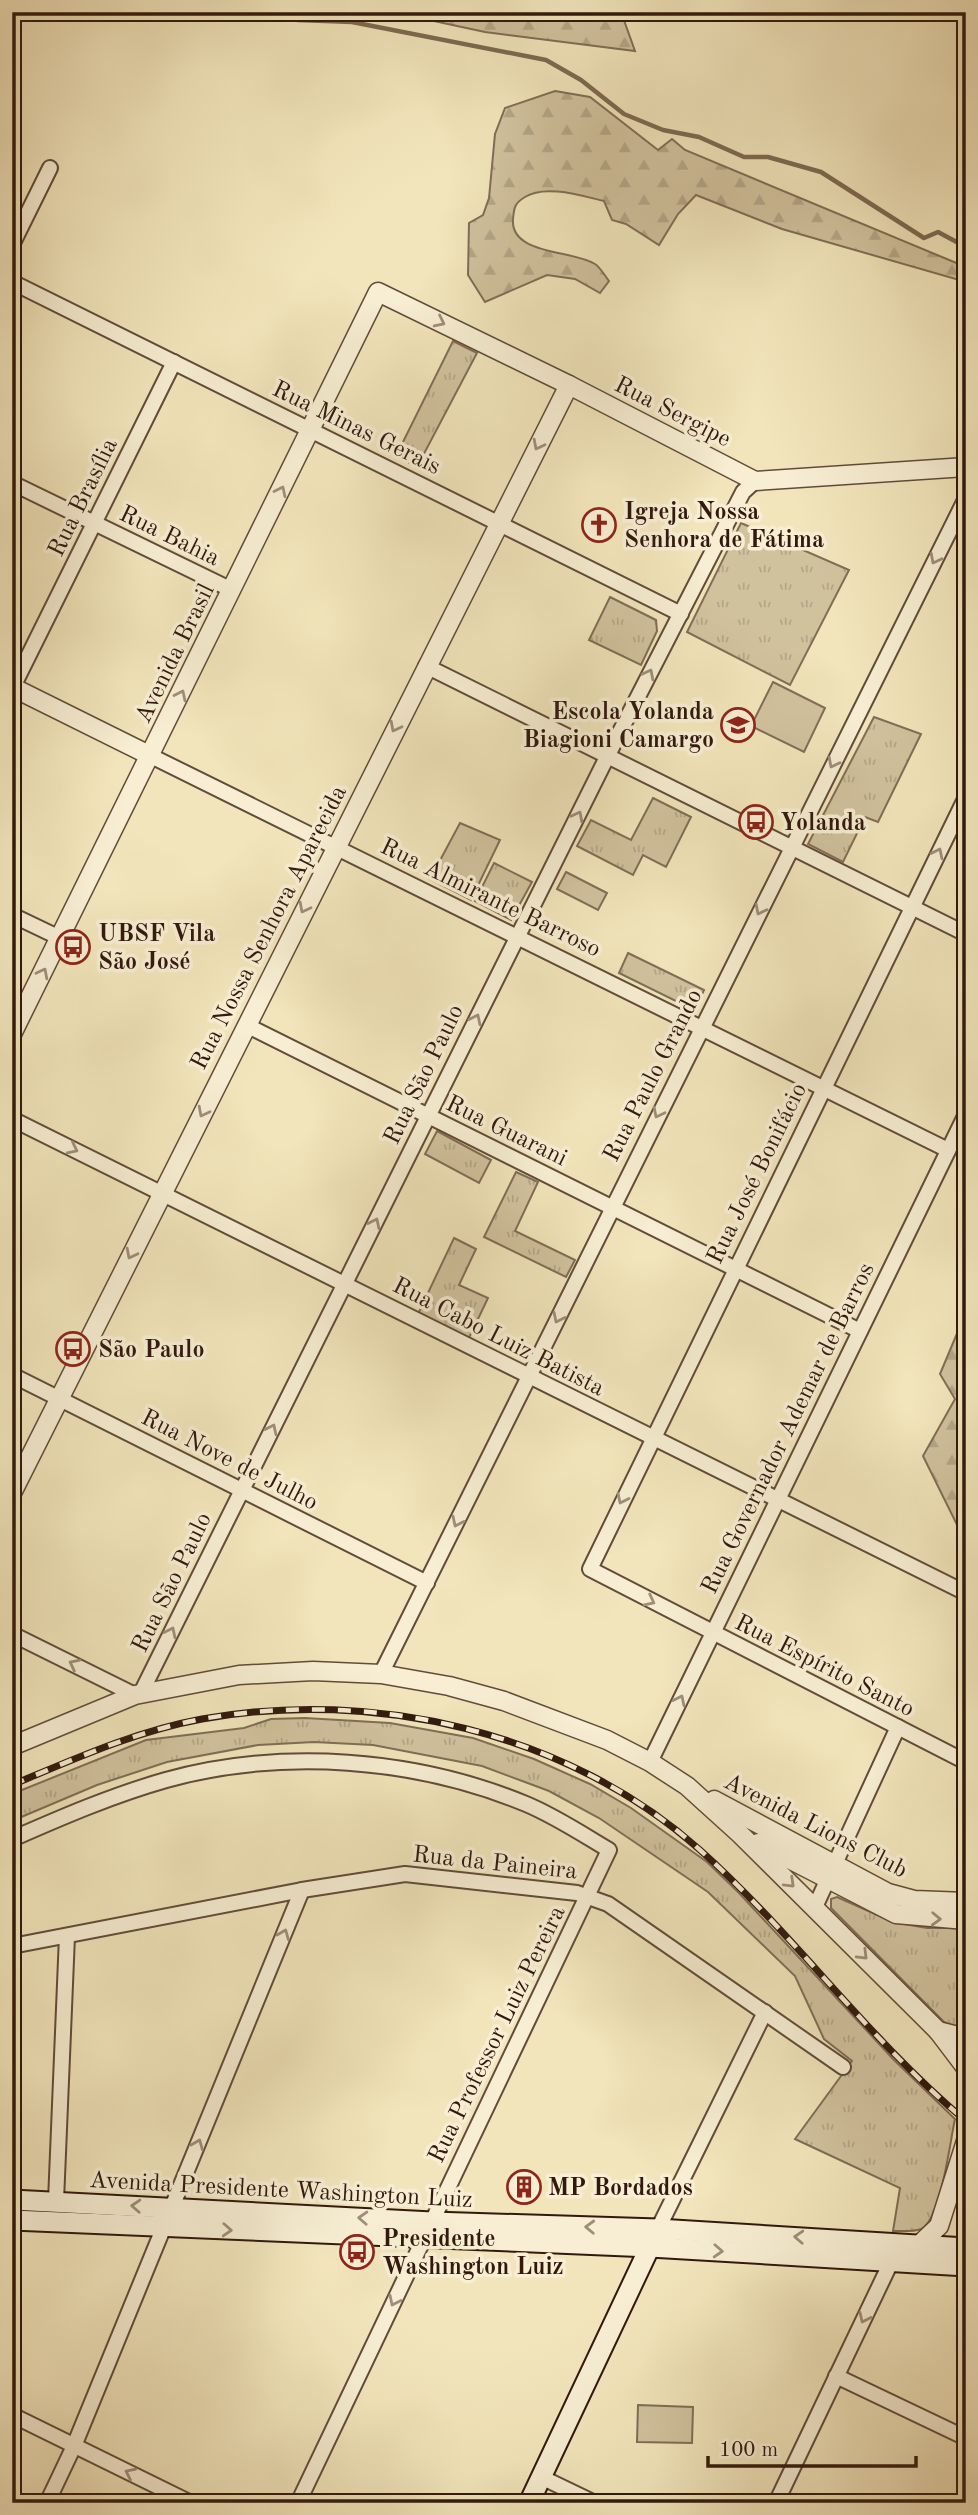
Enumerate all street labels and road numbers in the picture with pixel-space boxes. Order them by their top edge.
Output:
street label: Rua Sergipe [610,373,734,452]
street label: Rua Minas Gerais [268,378,444,480]
street label: Rua Brasília [45,435,123,561]
street label: Rua Bahia [115,502,223,571]
street label: Avenida Brasil [132,580,220,727]
street label: Rua Nossa Senhora Aparecida [187,782,352,1074]
street label: Rua Almirante Barroso [376,835,604,963]
street label: Rua Paulo Grando [600,986,708,1166]
street label: Rua São Paulo [381,1001,469,1149]
street label: Rua José Bonifácio [704,1080,812,1268]
street label: Rua Guarani [442,1092,571,1171]
street label: Rua Governador Ademar de Barros [698,1260,880,1598]
street label: Rua Cabo Luiz Batista [388,1274,608,1402]
street label: Rua Nove de Julho [137,1406,321,1516]
street label: Rua São Paulo [129,1509,217,1657]
street label: Rua Espírito Santo [731,1611,918,1722]
street label: Avenida Lions Club [720,1770,911,1883]
street label: Rua da Paineira [411,1843,578,1885]
street label: Rua Professor Luiz Pereira [425,1902,571,2167]
street label: Avenida Presidente Washington Luiz [88,2169,473,2213]

